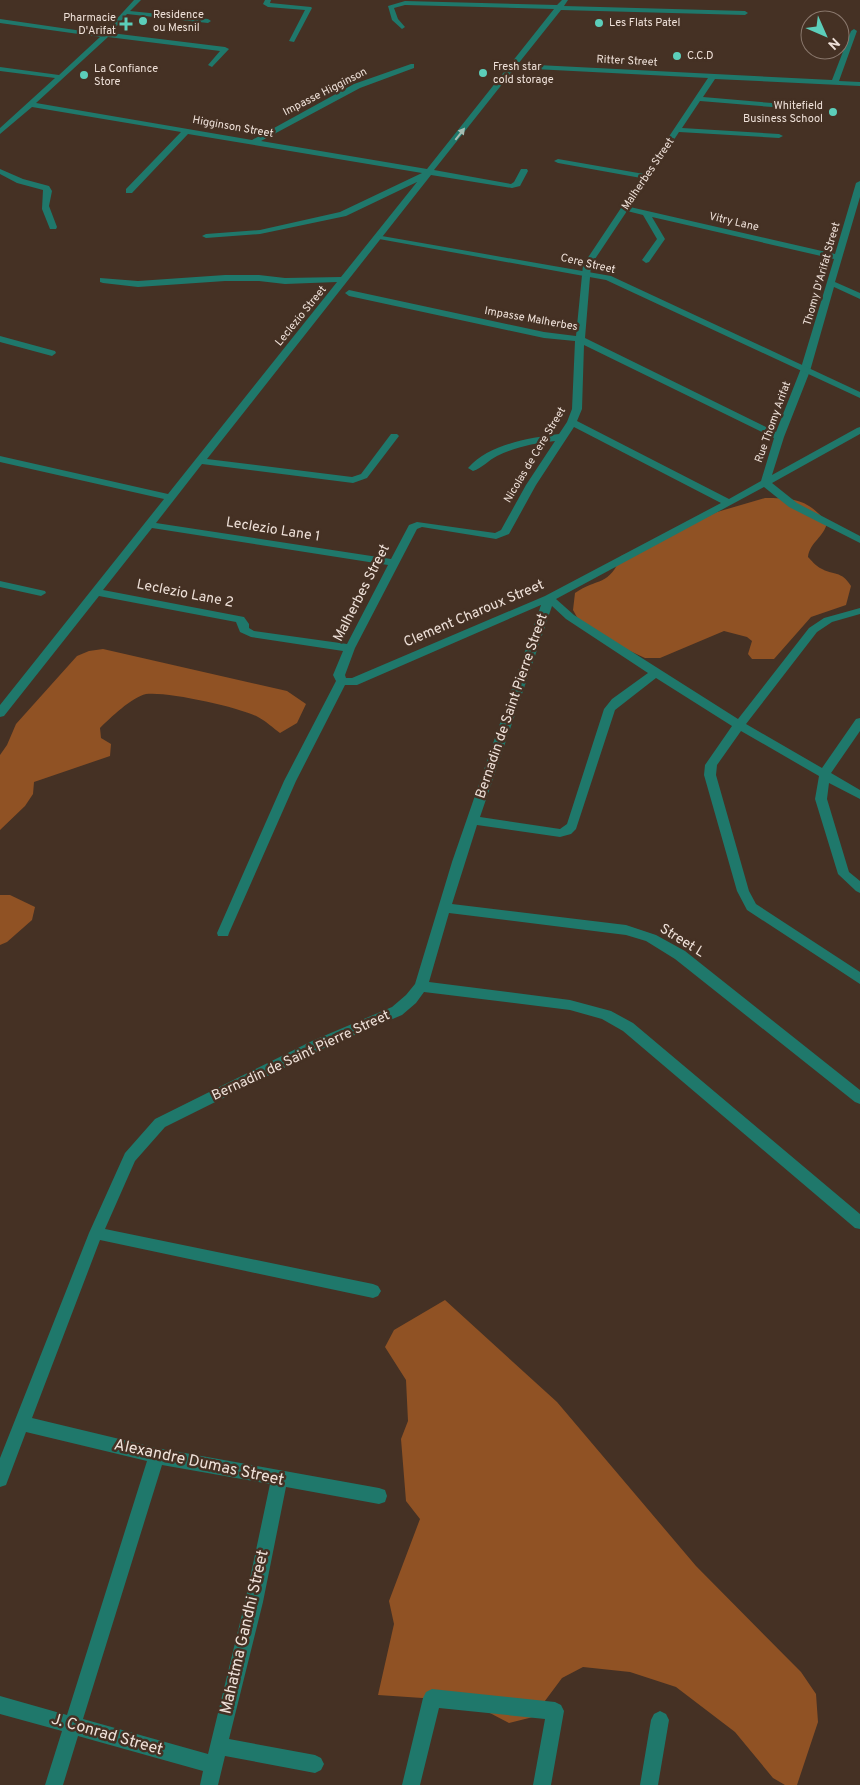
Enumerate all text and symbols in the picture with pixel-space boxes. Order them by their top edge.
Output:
place label: Residence ou Mesnil [153,8,204,35]
north arrow [800,10,850,60]
place label: Pharmacie D'Arifat [63,11,116,38]
marker: Residence ou Mesnil [137,15,149,27]
place label: Les Flats Patel [609,16,680,30]
marker: Les Flats Patel [593,17,605,29]
marker: Pharmacie D'Arifat [120,18,132,30]
text: N [824,34,843,53]
place label: C.C.D [687,49,713,63]
marker: C.C.D [671,50,683,62]
street label: Ritter Street [596,52,658,70]
place label: Fresh star cold storage [493,60,554,87]
place label: La Confiance Store [94,62,158,89]
street label: Impasse Higginson [281,65,369,119]
marker: Fresh star cold storage [477,67,489,79]
marker: La Confiance Store [78,69,90,81]
place label: Whitefield Business School [743,99,823,126]
marker: Whitefield Business School [827,106,839,118]
street label: Higginson Street [191,113,275,141]
one-way arrow [454,128,465,141]
street label: Malherbes Street [619,135,677,213]
street label: Vitry Lane [708,209,760,235]
street label: Thomy D'Arifat Street [800,221,844,327]
street label: Cere Street [559,251,617,277]
street label: Leclezio Street [272,283,330,349]
street label: Impasse Malherbes [483,304,579,334]
street label: Rue Thomy Arifat [752,379,794,465]
street label: Nicolas de Cere Street [501,405,569,505]
street label: Leclezio Lane 1 [225,514,321,546]
street label: Malherbes Street [330,542,394,644]
street label: Leclezio Lane 2 [135,576,235,612]
street label: Clement Charoux Street [401,577,547,651]
street label: Bernadin de Saint Pierre Street [472,611,552,801]
street label: Street L [656,921,708,961]
street label: Bernadin de Saint Pierre Street [209,1007,393,1105]
street label: Alexandre Dumas Street [112,1435,286,1491]
street label: Mahatma Gandhi Street [216,1548,274,1716]
street label: J. Conrad Street [49,1709,165,1761]

